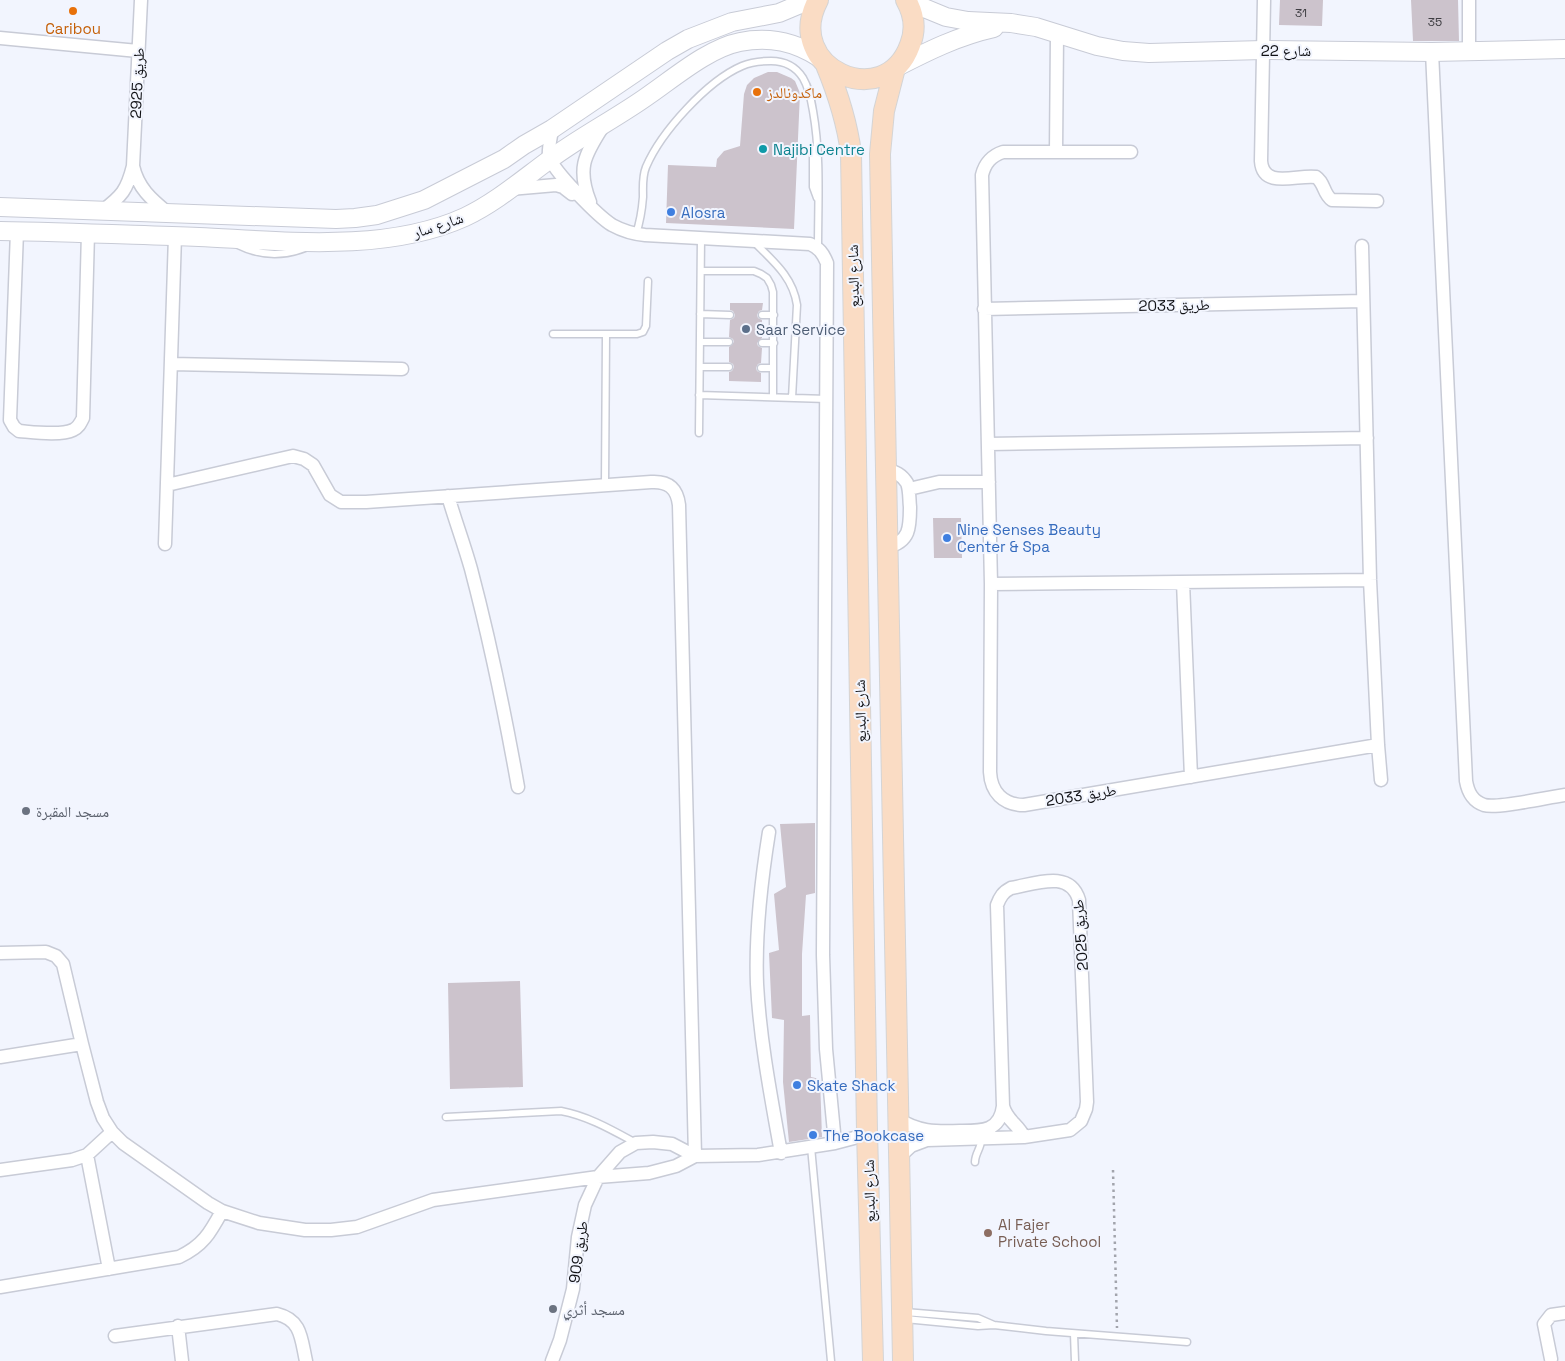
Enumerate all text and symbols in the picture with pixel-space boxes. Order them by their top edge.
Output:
marker: Caribou [67,5,79,17]
house number: 31 [1295,5,1307,21]
house number: 35 [1428,14,1442,30]
place label: Caribou [45,19,101,38]
street label: شارع 22 [1261,41,1311,61]
street label: طريق 2925 [126,47,149,119]
place label: ماكدونالدز [766,83,822,102]
marker: ماكدونالدز [751,86,763,98]
place label: Najibi Centre [773,140,865,159]
marker: Najibi Centre [757,143,769,155]
place label: Alosra [681,203,726,222]
marker: Alosra [665,206,677,218]
street label: شارع سار [409,208,466,243]
street label: شارع البديع [843,244,864,308]
street label: طريق 2033 [1138,295,1210,316]
place label: Saar Service [756,320,845,339]
marker: Saar Service [740,323,752,335]
place label: Nine Senses Beauty Center & Spa [957,520,1101,556]
marker: Nine Senses Beauty Center & Spa [941,532,953,544]
street label: شارع البديع [850,679,871,743]
street label: طريق 2033 [1044,780,1118,811]
place label: مسجد المقبرة [36,802,109,821]
marker: مسجد المقبرة [20,805,32,817]
street label: طريق 2025 [1068,899,1093,971]
place label: Skate Shack [807,1076,895,1095]
marker: Skate Shack [791,1079,803,1091]
place label: The Bookcase [823,1126,924,1145]
marker: The Bookcase [807,1129,819,1141]
street label: شارع البديع [859,1159,880,1223]
place label: Al Fajer Private School [998,1215,1101,1251]
street label: طريق 909 [564,1220,593,1284]
marker: Al Fajer Private School [982,1227,994,1239]
place label: مسجد أثري [563,1300,625,1321]
marker: مسجد أثري [547,1303,559,1315]

